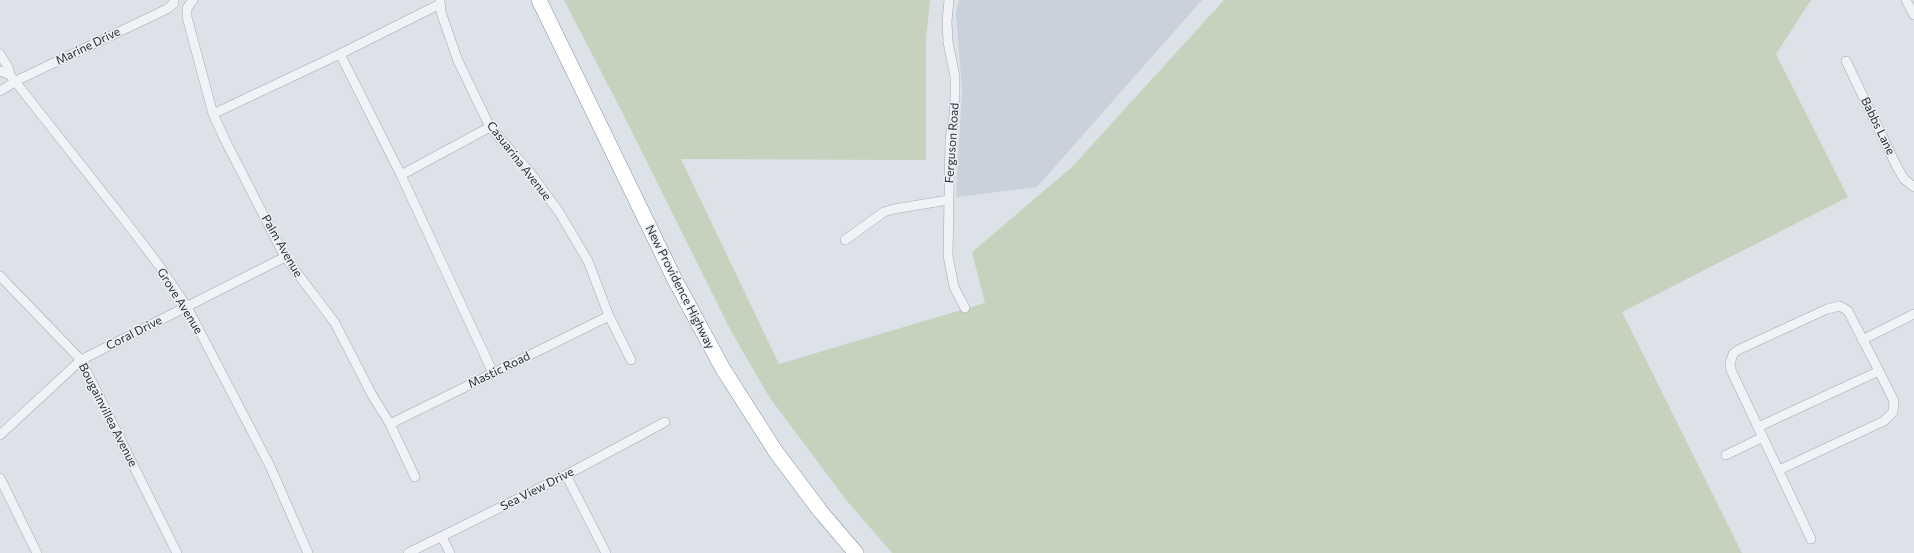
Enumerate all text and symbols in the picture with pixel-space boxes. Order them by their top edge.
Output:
street label: Marine Drive [53,24,123,68]
street label: Babbs Lane [1858,95,1898,157]
street label: Ferguson Road [942,102,962,184]
street label: Casuarina Avenue [484,119,554,203]
street label: Palm Avenue [258,212,306,280]
street label: New Providence Highway [642,223,718,351]
street label: Grove Avenue [154,265,206,337]
street label: Coral Drive [104,313,164,353]
street label: Mastic Road [466,349,532,391]
street label: Bougainvillea Avenue [76,361,140,469]
street label: Sea View Drive [498,464,576,514]

